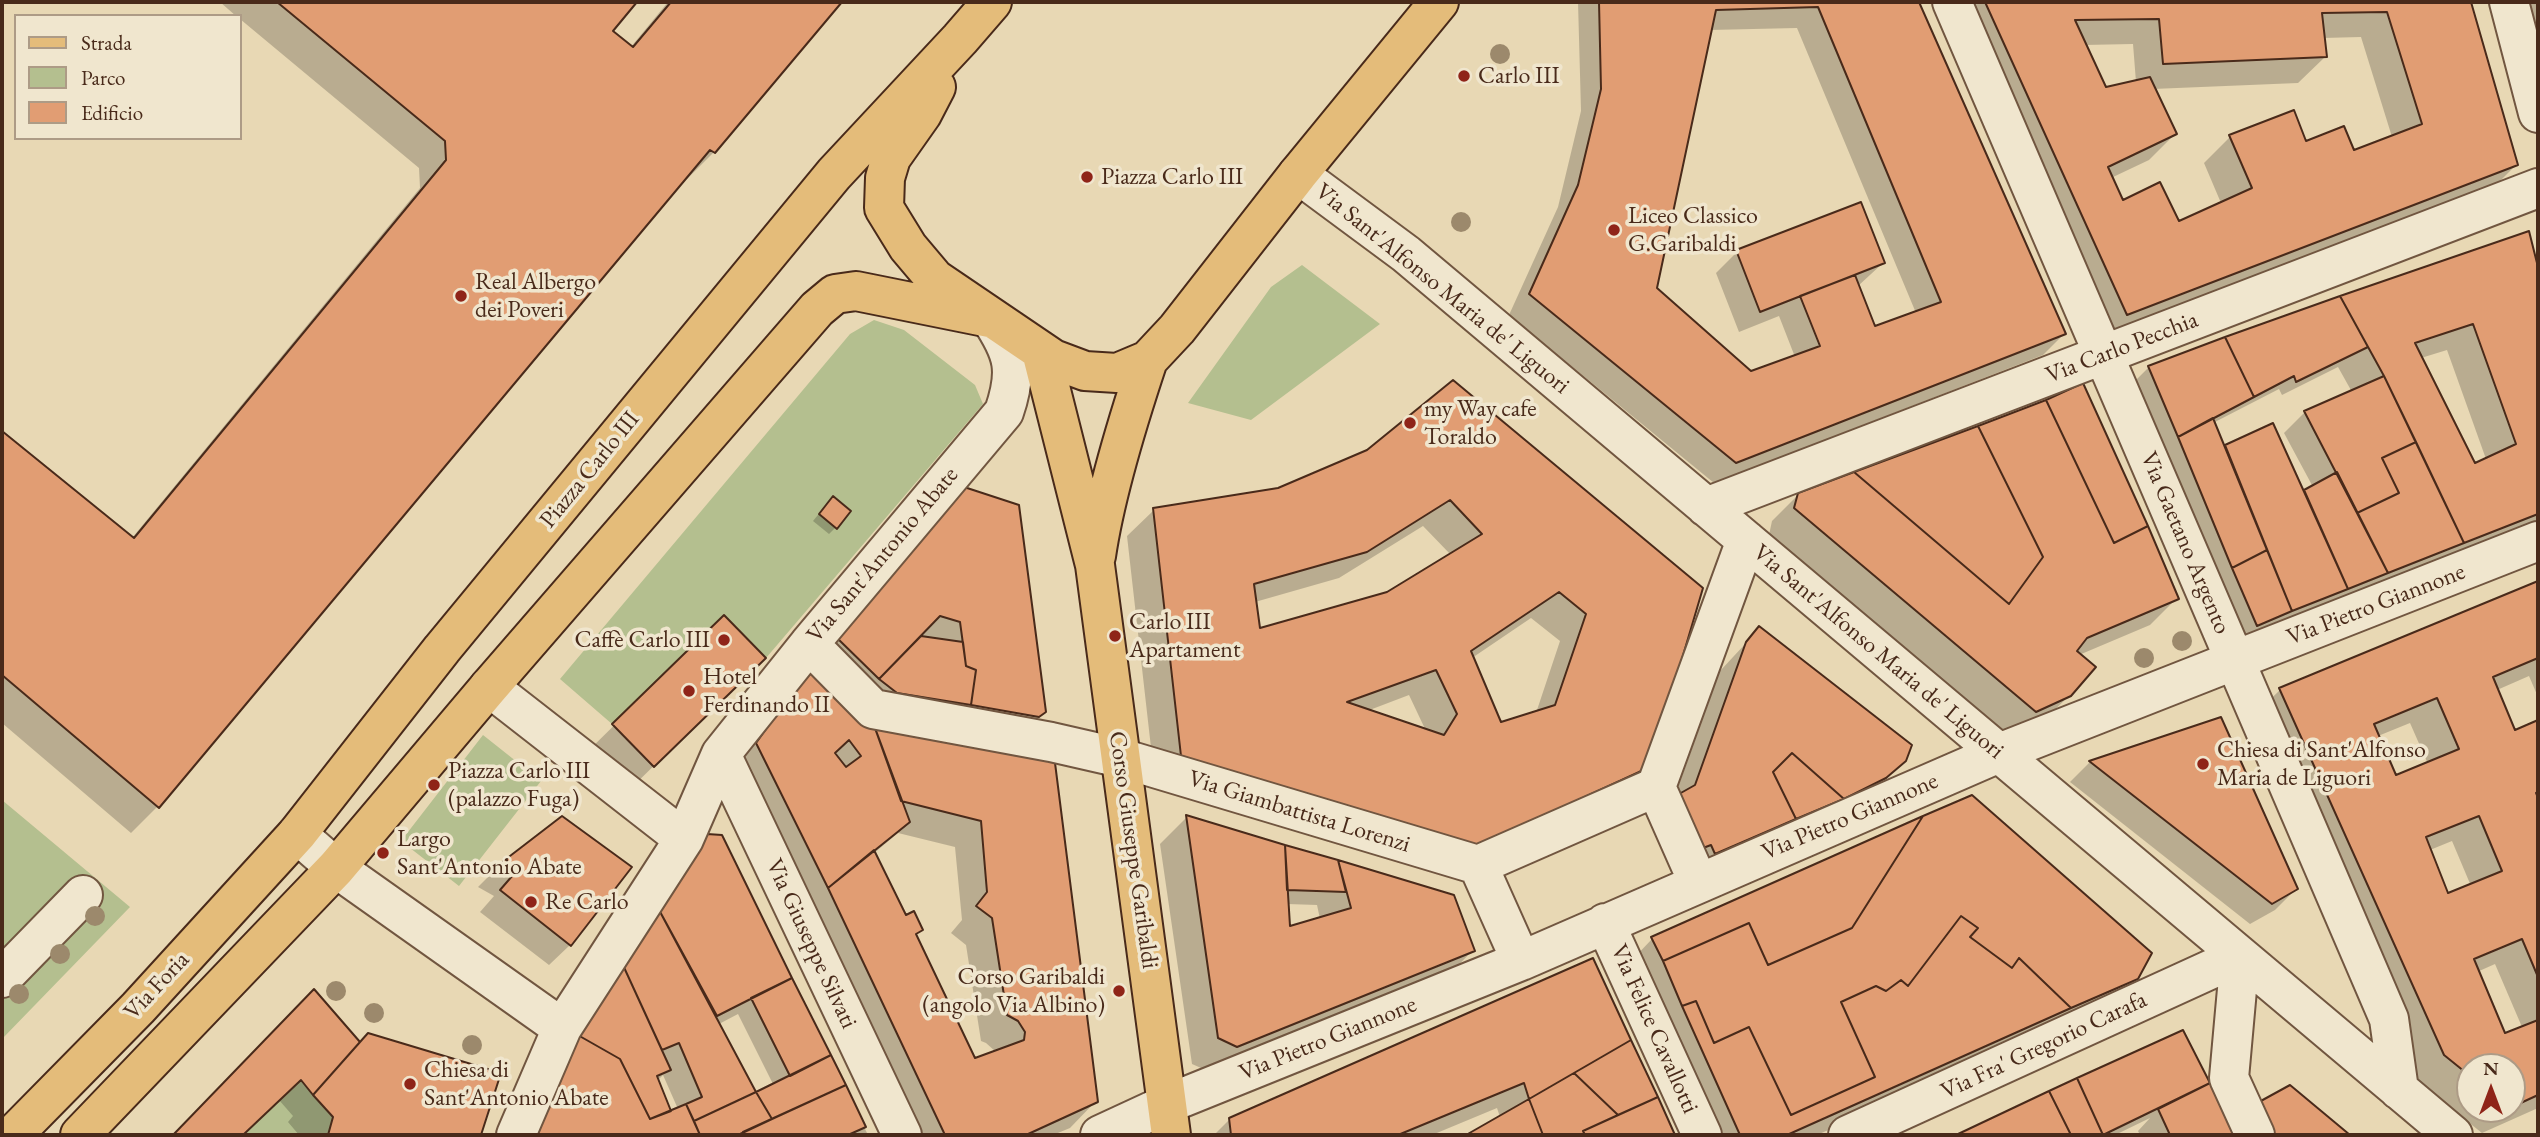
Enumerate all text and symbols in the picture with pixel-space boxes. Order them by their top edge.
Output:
legend [14,14,242,140]
text: Strada [81,29,132,56]
place label: Carlo III [1478,62,1560,90]
text: Parco [81,64,125,91]
marker: Carlo III [1456,68,1472,84]
text: Edificio [81,99,143,126]
place label: Piazza Carlo III [1101,163,1243,191]
marker: Piazza Carlo III [1079,169,1095,185]
street label: Via Sant'Alfonso Maria de' Liguori [1309,177,1575,401]
place label: Liceo Classico G.Garibaldi [1628,202,1758,258]
marker: Liceo Classico G.Garibaldi [1606,222,1622,238]
place label: Real Albergo dei Poveri [475,268,596,324]
marker: Real Albergo dei Poveri [453,288,469,304]
street label: Via Carlo Pecchia [2042,306,2202,390]
place label: my Way cafe Toraldo [1424,395,1537,451]
street label: Piazza Carlo III [534,406,646,534]
marker: my Way cafe Toraldo [1402,415,1418,431]
street label: Via Gaetano Argento [2134,447,2236,639]
street label: Via Sant'Antonio Abate [801,461,965,649]
street label: Via Sant'Alfonso Maria de' Liguori [1747,538,2009,766]
street label: Via Pietro Giannone [2283,558,2469,652]
place label: Carlo III Apartament [1129,608,1241,664]
place label: Caffè Carlo III [574,626,710,654]
marker: Carlo III Apartament [1107,628,1123,644]
marker: Caffè Carlo III [716,632,732,648]
place label: Hotel Ferdinando II [703,663,830,719]
marker: Hotel Ferdinando II [681,683,697,699]
street label: Corso Giuseppe Garibaldi [1102,729,1164,971]
place label: Chiesa di Sant'Alfonso Maria de Liguori [2217,736,2426,792]
marker: Chiesa di Sant'Alfonso Maria de Liguori [2195,756,2211,772]
place label: Piazza Carlo III (palazzo Fuga) [448,757,590,813]
street label: Via Giambattista Lorenzi [1185,765,1413,859]
street label: Via Pietro Giannone [1757,767,1943,867]
marker: Piazza Carlo III (palazzo Fuga) [426,777,442,793]
place label: Largo Sant'Antonio Abate [397,825,582,881]
marker: Largo Sant'Antonio Abate [375,845,391,861]
street label: Via Giuseppe Silvati [759,855,863,1033]
place label: Re Carlo [545,888,629,916]
marker: Re Carlo [523,894,539,910]
street label: Via Felice Cavallotti [1604,940,1704,1118]
street label: Via Foria [118,946,196,1026]
place label: Corso Garibaldi (angolo Via Albino) [922,963,1105,1019]
marker: Corso Garibaldi (angolo Via Albino) [1111,983,1127,999]
street label: Via Fra' Gregorio Carafa [1936,986,2152,1106]
street label: Via Pietro Giannone [1235,990,1421,1088]
north arrow [2456,1053,2526,1123]
place label: Chiesa di Sant'Antonio Abate [424,1056,609,1112]
text: N [2483,1056,2499,1081]
marker: Chiesa di Sant'Antonio Abate [402,1076,418,1092]

